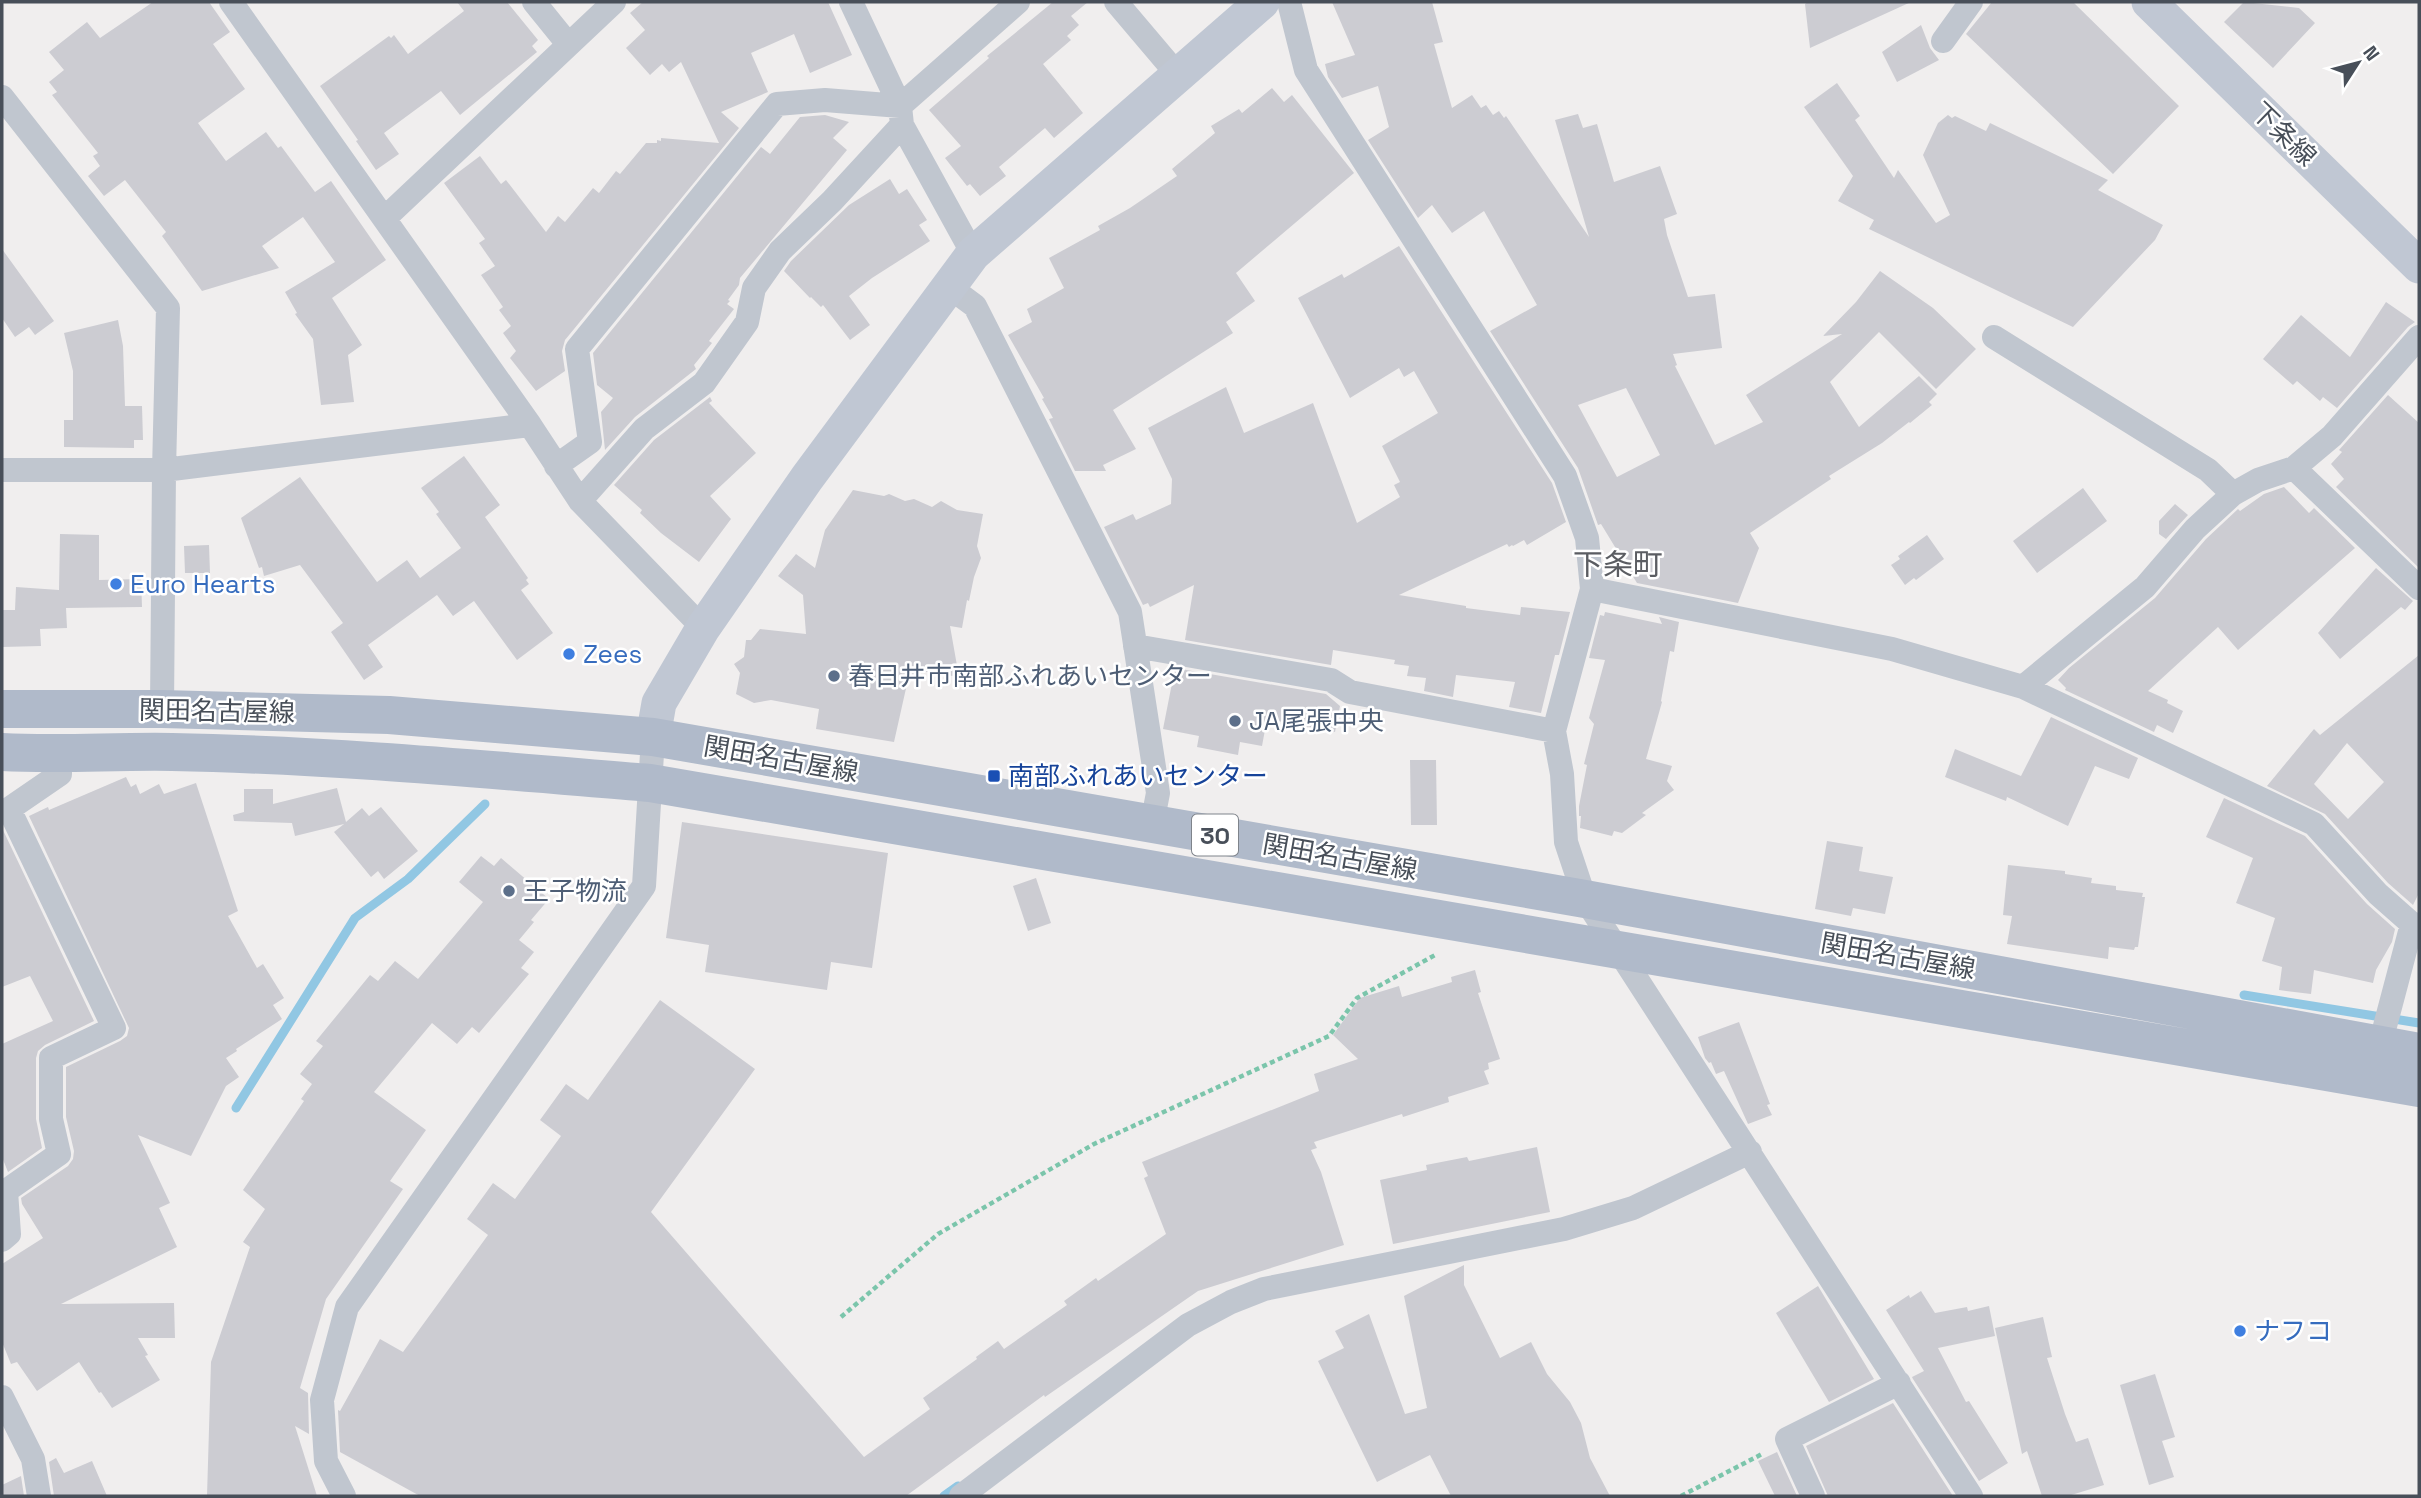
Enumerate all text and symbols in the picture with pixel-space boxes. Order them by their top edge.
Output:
north arrow [2323,28,2393,98]
text: N [2357,41,2385,66]
street label: 下条線 [2244,95,2324,173]
district label: 下条町 [1573,545,1663,584]
place label: Euro Hearts [130,567,276,601]
marker: Euro Hearts [108,576,124,592]
place label: Zees [583,637,642,671]
marker: Zees [561,646,577,662]
place label: 春日井市南部ふれあいセンター [848,659,1212,693]
marker: 春日井市南部ふれあいセンター [826,668,842,684]
street label: 関田名古屋線 [139,693,295,729]
place label: JA尾張中央 [1249,704,1384,738]
marker: JA尾張中央 [1227,713,1243,729]
street label: 関田名古屋線 [701,729,861,789]
place label: 南部ふれあいセンター [1008,759,1268,793]
marker: 南部ふれあいセンター [986,768,1002,784]
road number: 30 [1192,814,1238,856]
street label: 関田名古屋線 [1260,827,1420,887]
place label: 王子物流 [523,874,627,908]
marker: 王子物流 [501,883,517,899]
street label: 関田名古屋線 [1818,926,1978,986]
place label: ナフコ [2254,1314,2332,1348]
marker: ナフコ [2232,1323,2248,1339]

